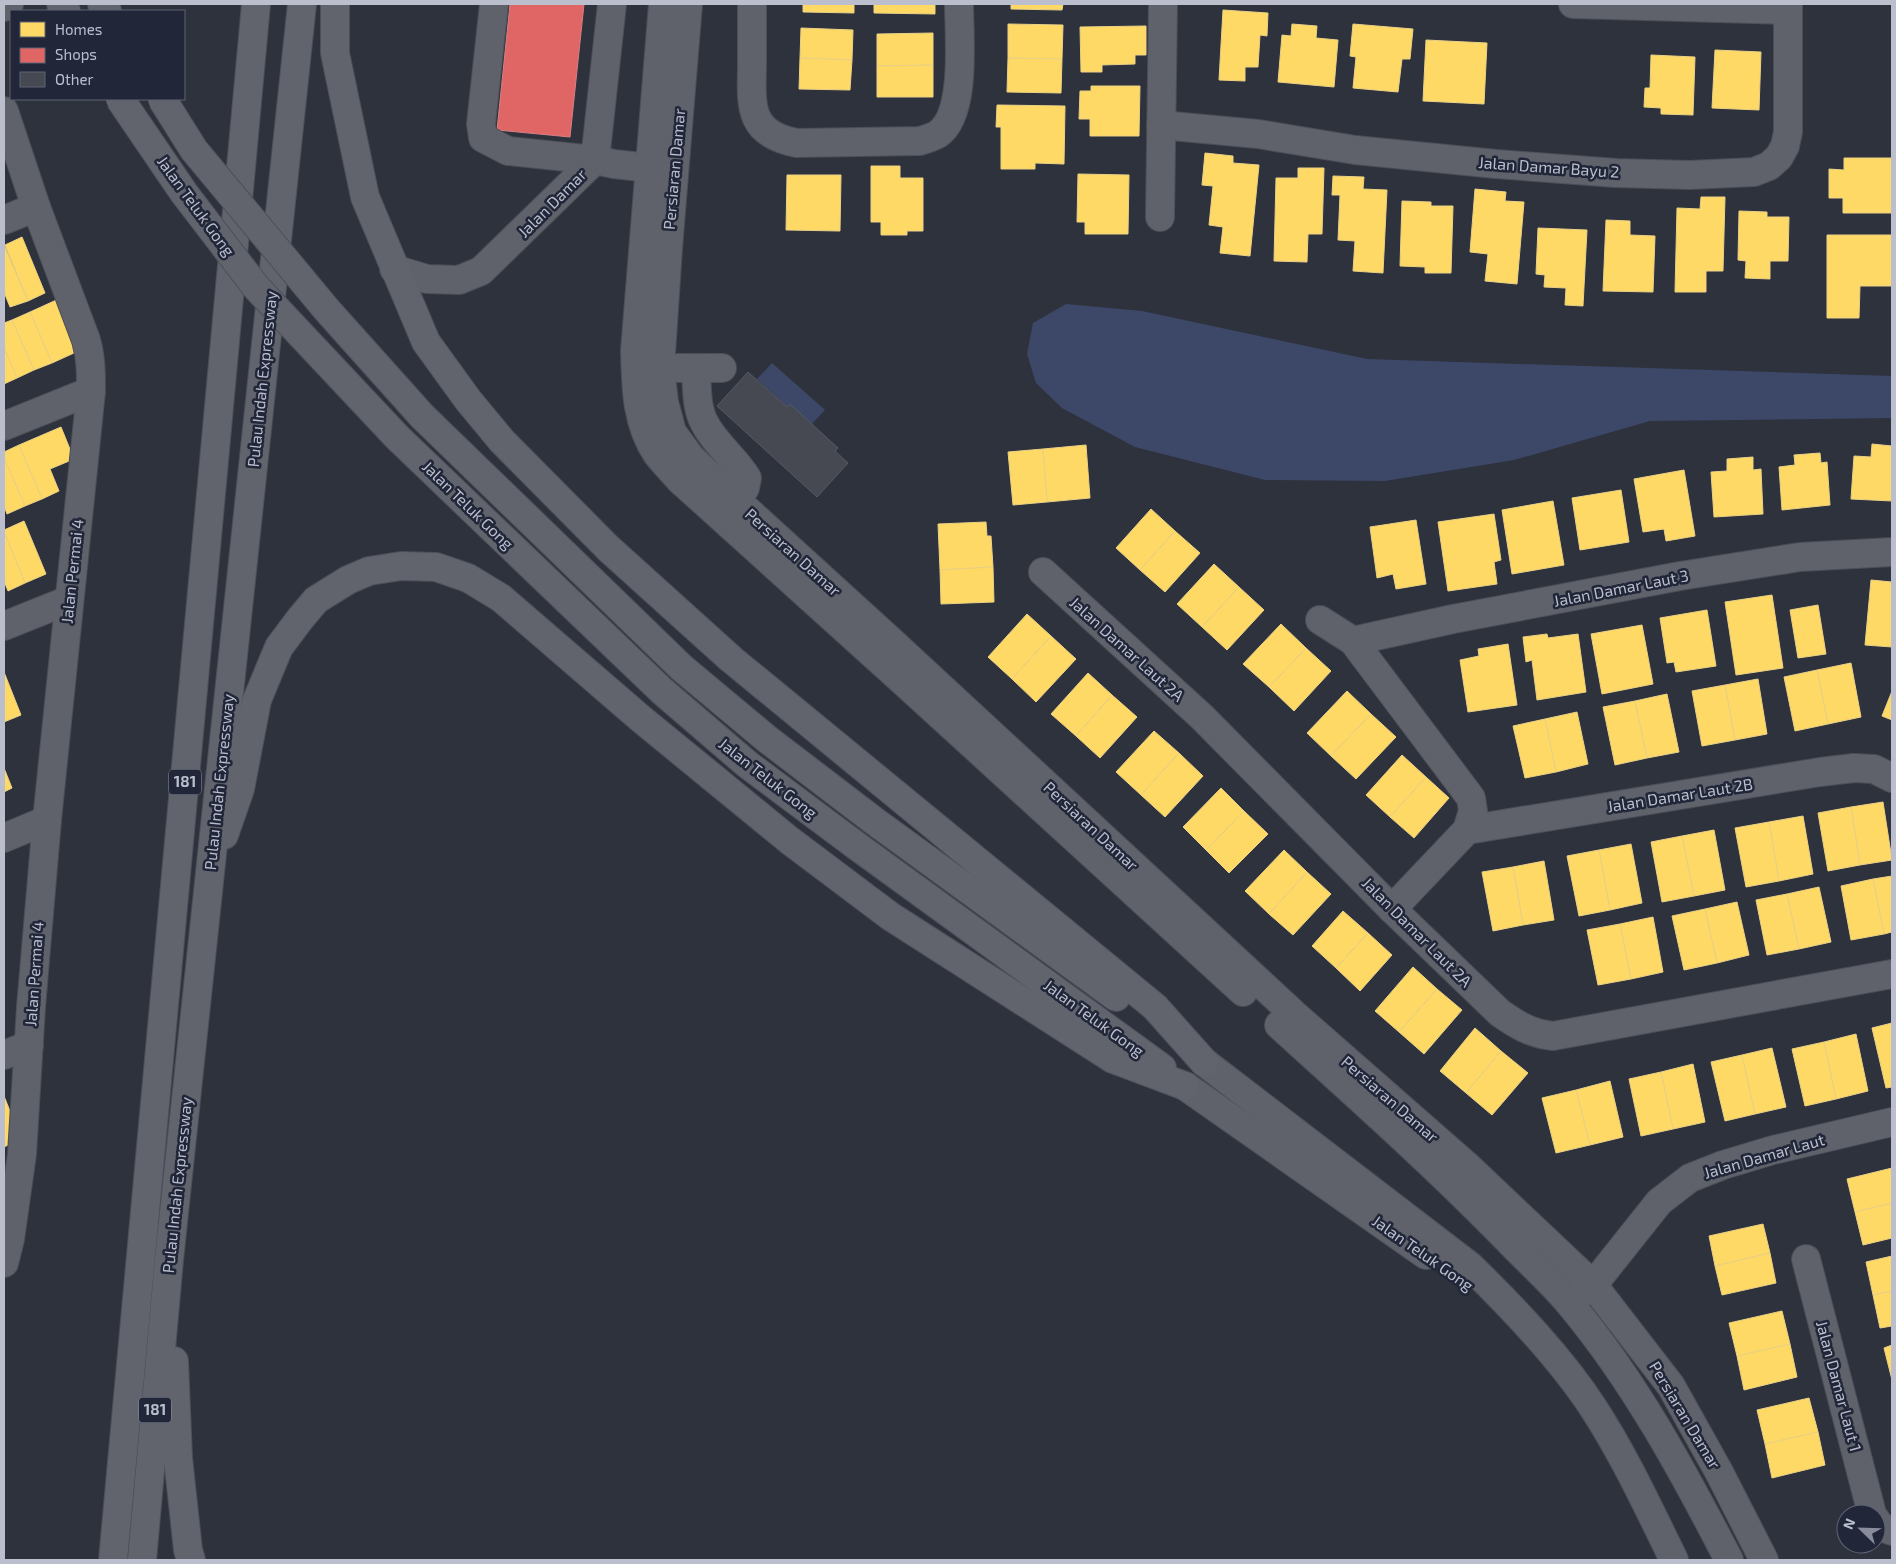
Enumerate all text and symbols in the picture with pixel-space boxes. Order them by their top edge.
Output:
legend [10,10,185,100]
text: Homes [55,20,102,38]
text: Shops [55,45,97,63]
text: Other [55,70,94,88]
street label: Persiaran Damar [659,107,688,231]
street label: Jalan Teluk Gong [154,152,239,260]
street label: Jalan Damar Bayu 2 [1478,152,1620,181]
street label: Jalan Damar [513,164,590,241]
street label: Pulau Indah Expressway [243,289,280,468]
street label: Jalan Teluk Gong [419,456,518,553]
street label: Persiaran Damar [742,504,845,600]
street label: Jalan Permai 4 [57,518,86,624]
street label: Jalan Damar Laut 3 [1552,565,1690,610]
street label: Jalan Damar Laut 2A [1066,592,1188,705]
street label: Pulau Indah Expressway [200,692,237,871]
street label: Jalan Teluk Gong [716,733,821,822]
road number: 181 [169,770,201,794]
street label: Jalan Damar Laut 2B [1606,774,1754,815]
street label: Persiaran Damar [1040,777,1143,875]
street label: Jalan Damar Laut 2A [1359,873,1476,990]
street label: Jalan Permai 4 [20,921,47,1027]
street label: Jalan Teluk Gong [1041,975,1148,1060]
street label: Persiaran Damar [1338,1051,1443,1146]
street label: Pulau Indah Expressway [158,1095,195,1274]
street label: Jalan Damar Laut [1701,1129,1826,1182]
street label: Jalan Teluk Gong [1369,1211,1478,1295]
street label: Jalan Damar Laut 1 [1813,1318,1866,1453]
street label: Persiaran Damar [1646,1358,1725,1472]
road number: 181 [139,1398,171,1422]
north arrow [1836,1504,1886,1554]
text: N [1839,1516,1858,1532]

